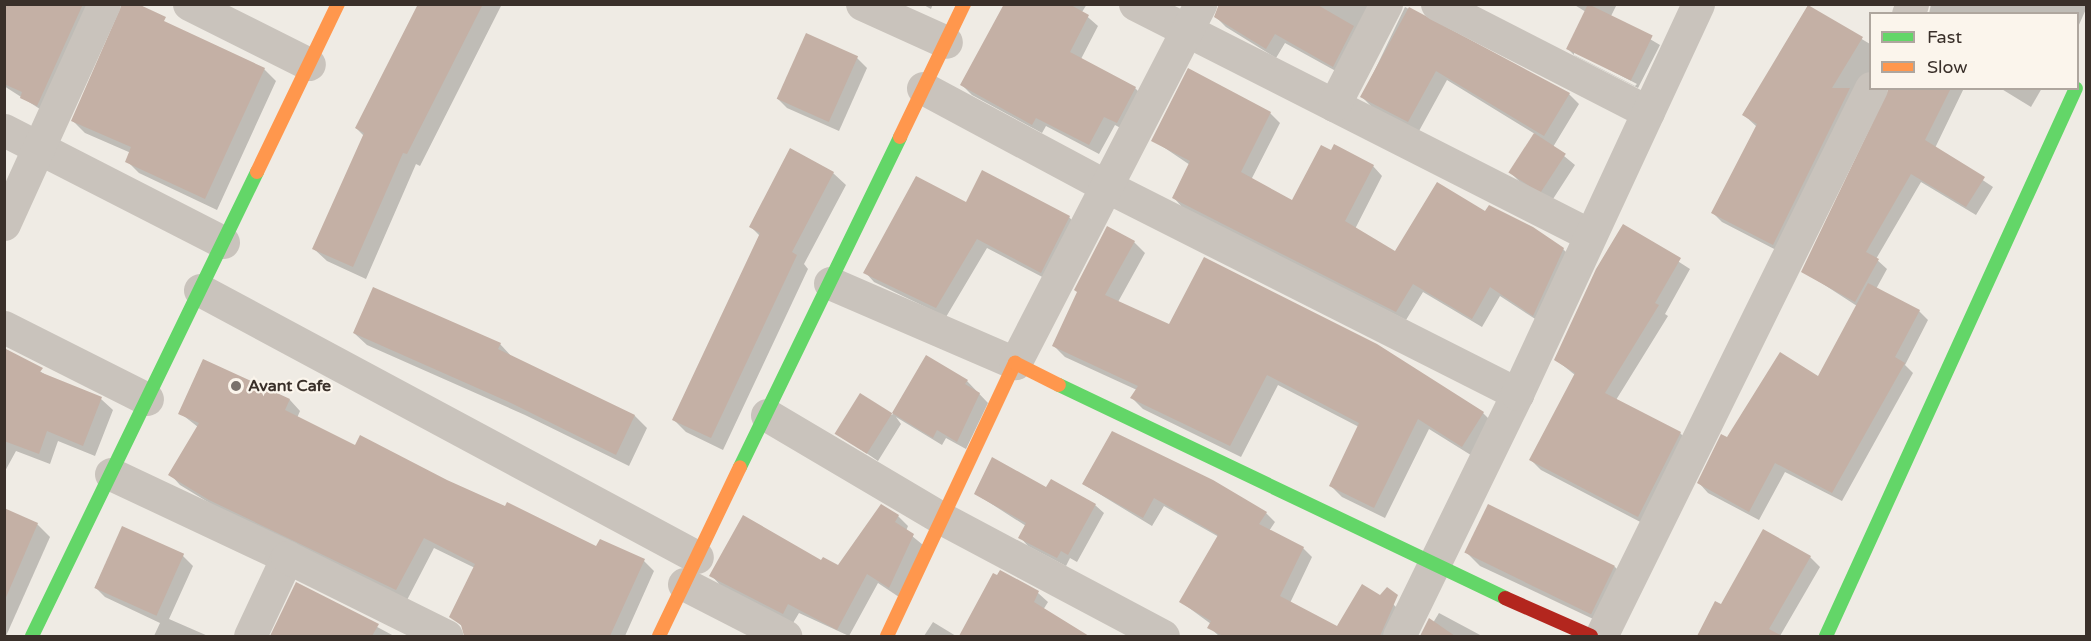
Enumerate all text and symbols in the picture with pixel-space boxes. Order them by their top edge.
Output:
legend [1869,12,2079,90]
text: Fast [1927,26,1962,48]
text: Slow [1927,56,1968,78]
place label: Avant Cafe [248,376,331,396]
marker: Avant Cafe [229,379,243,393]

